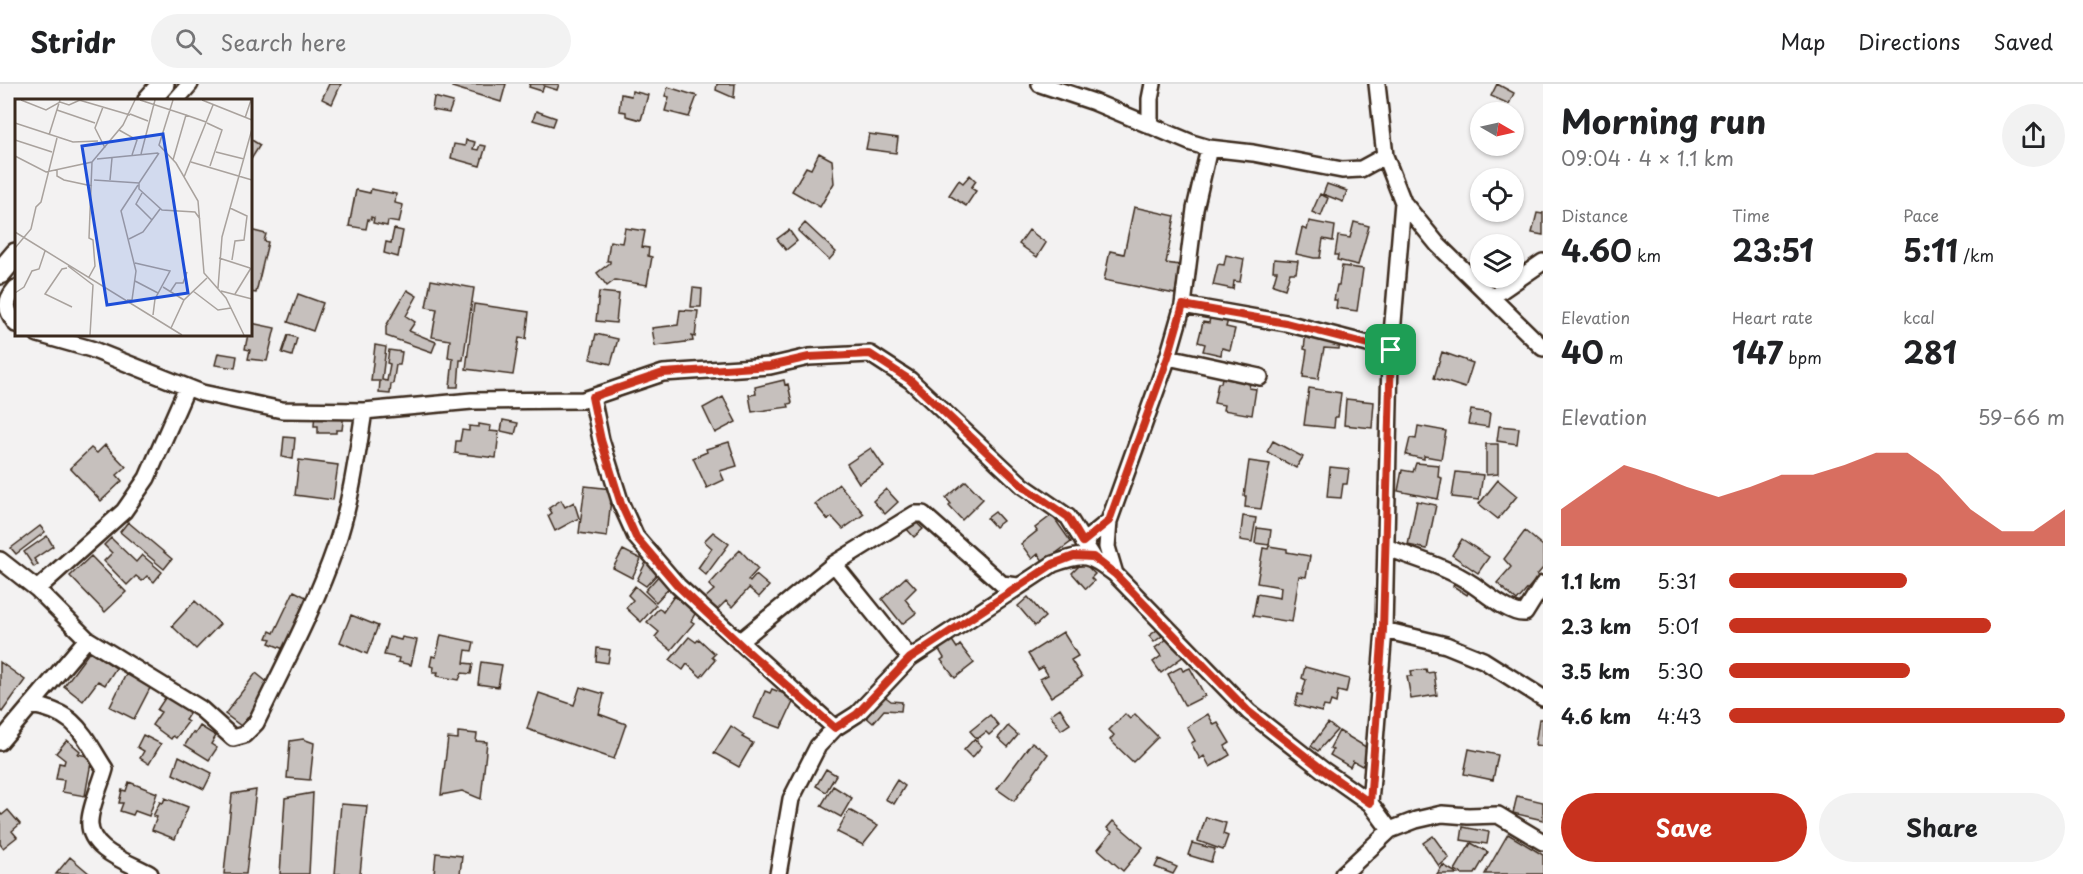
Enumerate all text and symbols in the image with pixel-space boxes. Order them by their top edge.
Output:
search box [151,14,571,68]
text: Stridr [30,20,115,63]
icon: search [172,25,205,58]
text: Search here [220,25,346,58]
text: Map [1780,25,1825,57]
text: Directions [1858,25,1960,57]
text: Saved [1993,25,2053,57]
text: Morning run [1561,95,1766,145]
inset map [15,99,252,336]
north arrow [1470,102,1524,156]
map controls [1470,102,1524,288]
button: share [2002,104,2065,167]
text: 09:04 · 4 × 1.1 km [1561,143,1734,173]
button: locate [1470,168,1524,222]
text: Distance [1561,203,1628,227]
text: Time [1732,203,1770,227]
text: Pace [1903,203,1939,227]
text: 4.60 [1561,227,1632,272]
text: 23:51 [1732,227,1813,272]
text: 5:11 [1903,227,1958,272]
button: layers [1470,234,1524,288]
text: km [1632,243,1661,267]
text: /km [1958,243,1994,267]
text: Elevation [1561,305,1630,329]
text: Heart rate [1732,305,1813,329]
text: kcal [1903,305,1935,329]
pin [1365,324,1416,375]
text: 40 [1561,329,1604,374]
text: 147 [1732,329,1783,374]
text: 281 [1903,329,1957,374]
icon: arrive [1374,333,1407,366]
text: m [1604,345,1623,369]
text: bpm [1783,345,1822,369]
text: Elevation [1561,402,1647,432]
text: 59–66 m [1978,402,2065,432]
text: 1.1 km [1561,566,1621,596]
text: 5:31 [1657,566,1697,596]
text: 2.3 km [1561,611,1631,641]
text: 5:01 [1657,611,1699,641]
text: 3.5 km [1561,656,1630,686]
text: 5:30 [1657,656,1703,686]
text: 4.6 km [1561,701,1631,731]
text: 4:43 [1657,701,1702,731]
button: Save [1561,793,1807,862]
button: Share [1819,793,2065,862]

